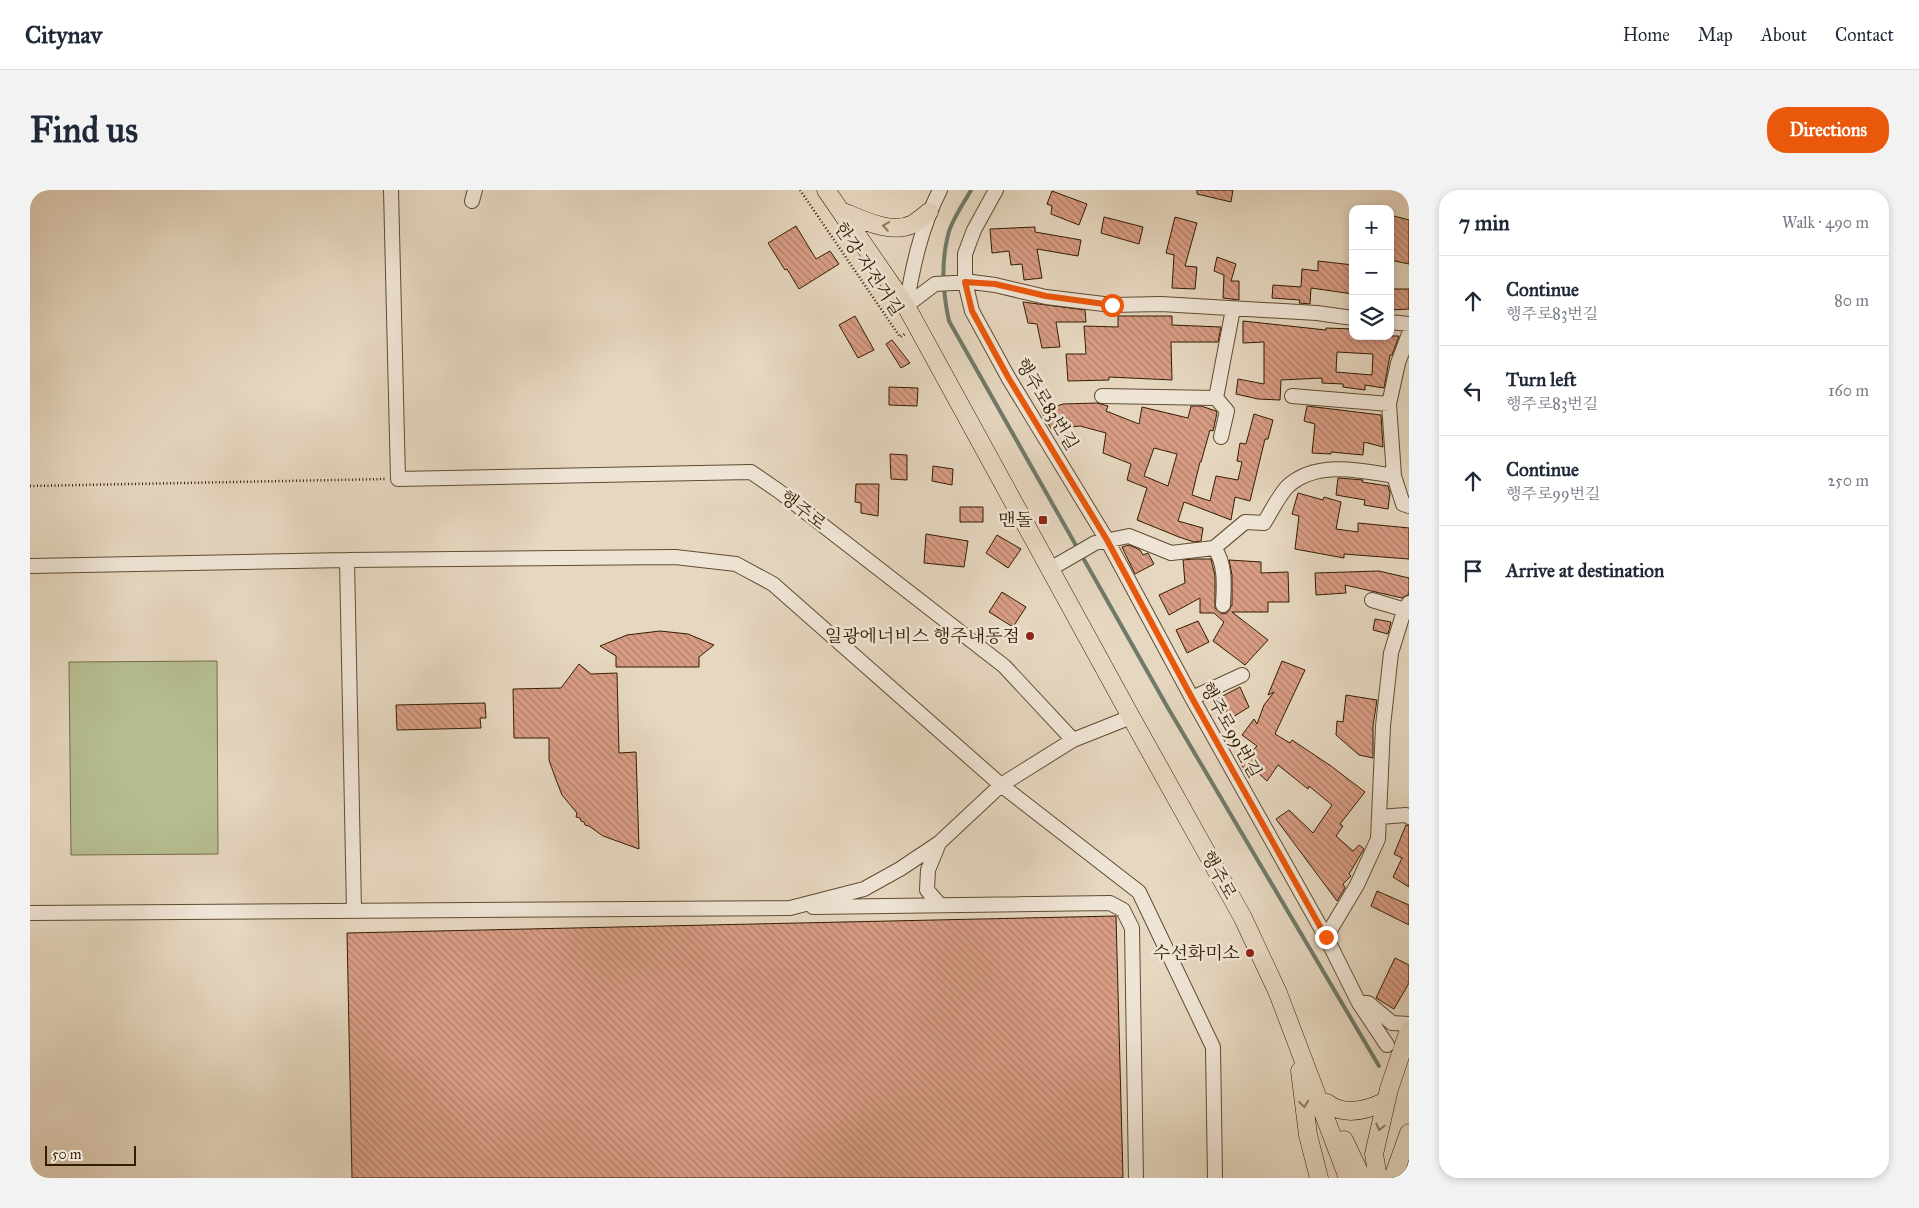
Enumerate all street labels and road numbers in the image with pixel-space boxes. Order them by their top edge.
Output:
street label: 한강 자전거길 [830,218,908,320]
street label: 행주로83번길 [1011,354,1083,454]
street label: 행주로 [776,485,830,535]
street label: 행주로99번길 [1196,678,1266,782]
street label: 행주로 [1197,847,1241,903]

